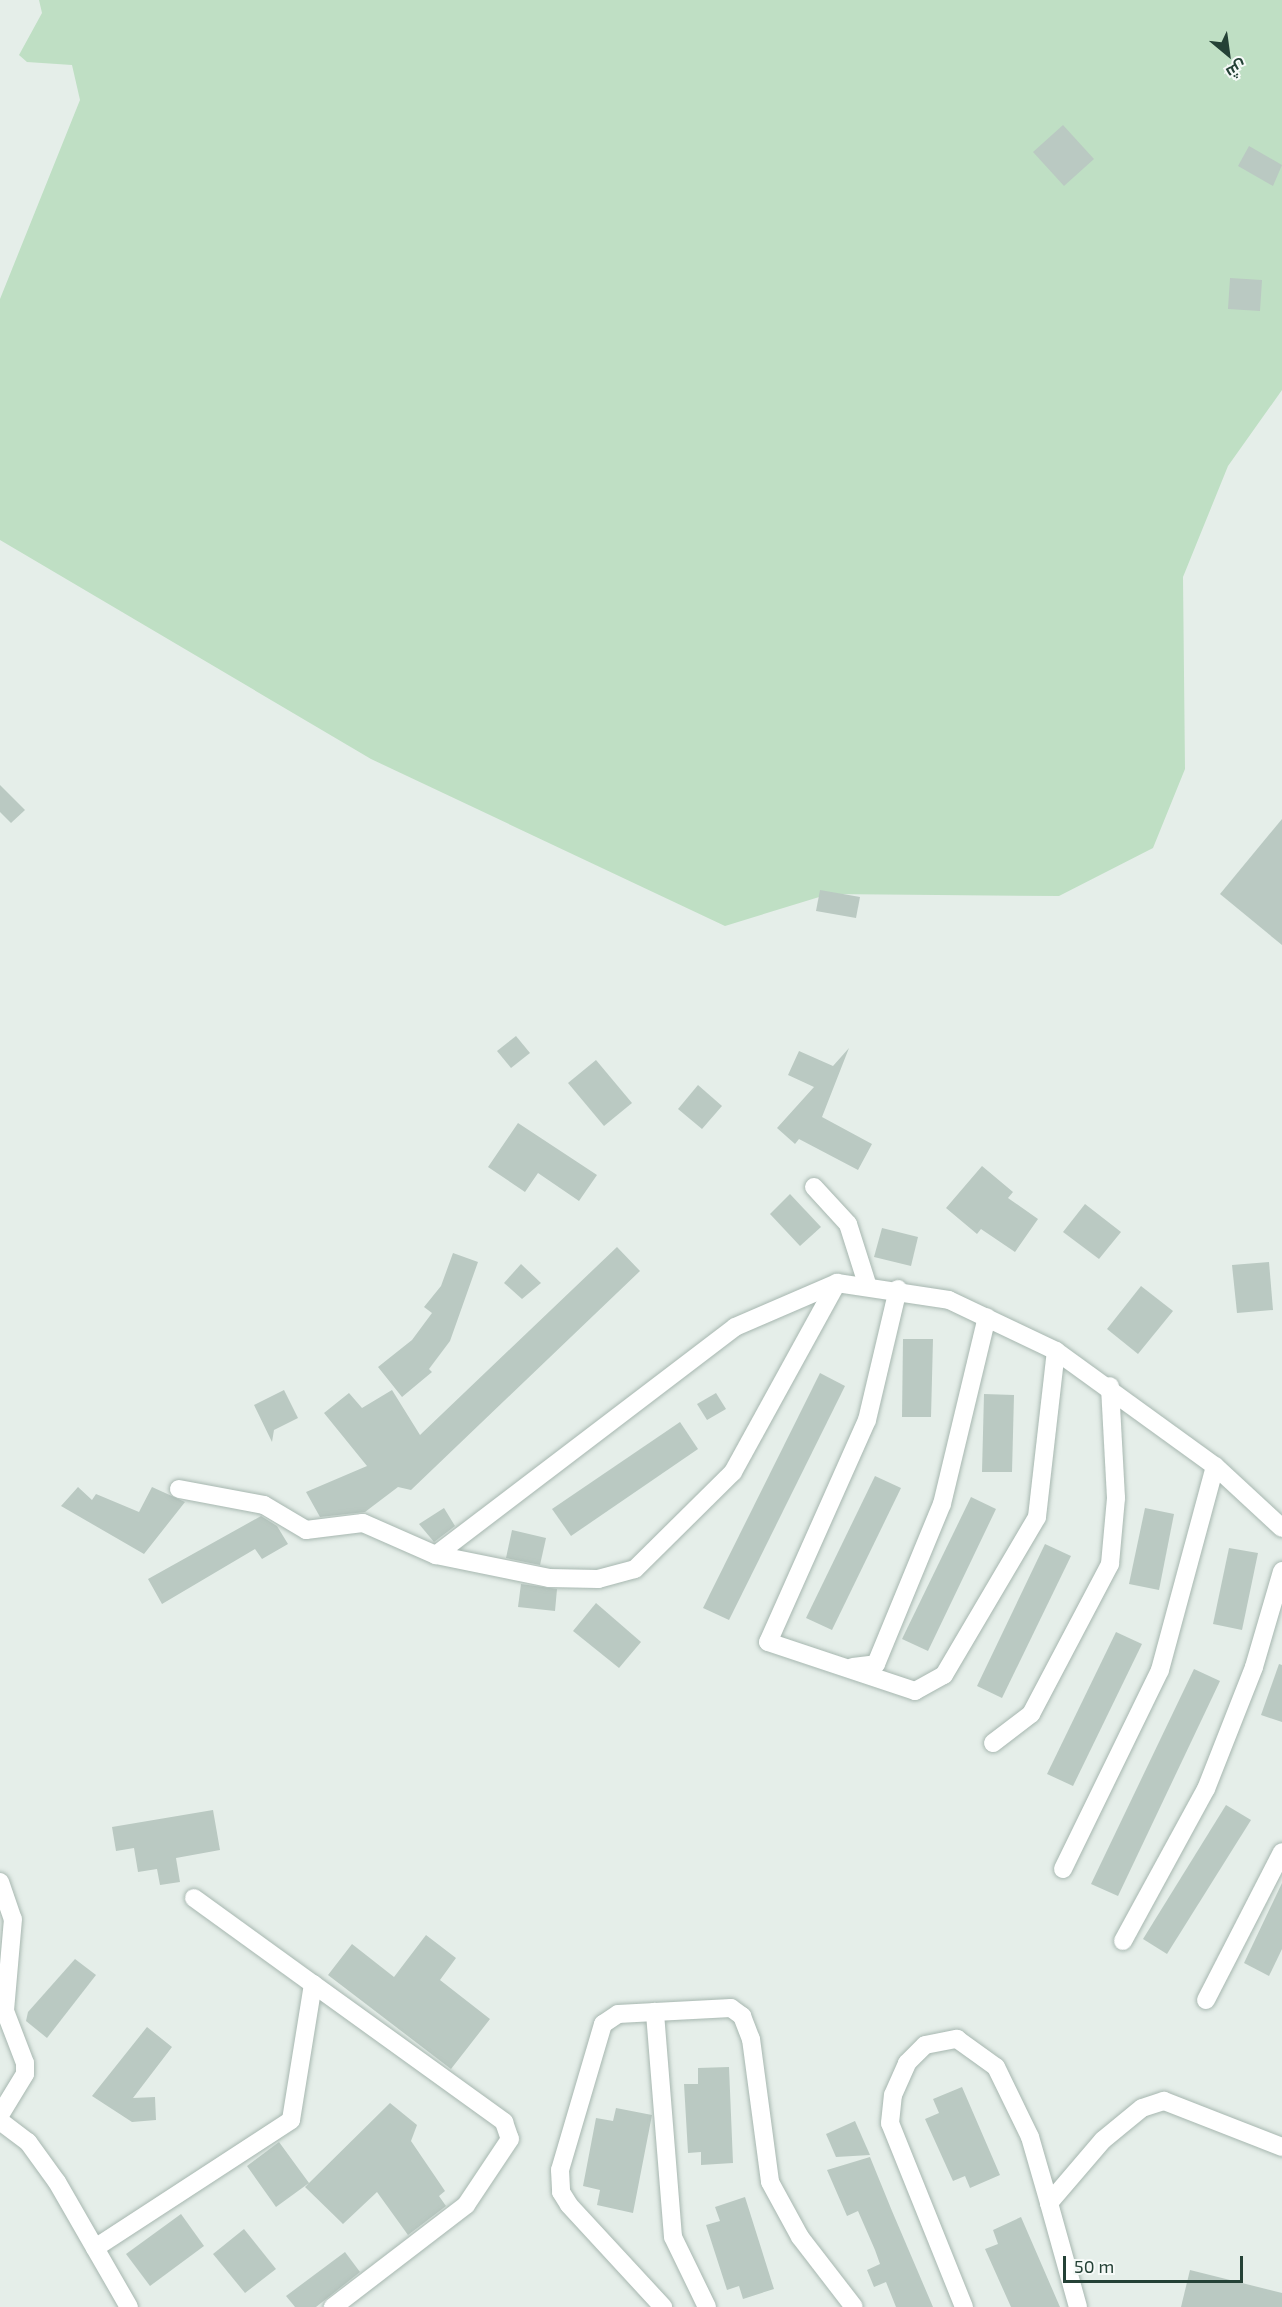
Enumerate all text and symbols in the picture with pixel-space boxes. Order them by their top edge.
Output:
north arrow [1198,24,1258,84]
text: ش [1223,57,1251,83]
scale bar [1066,2244,1246,2282]
text: 50 m [1074,2255,1114,2277]

